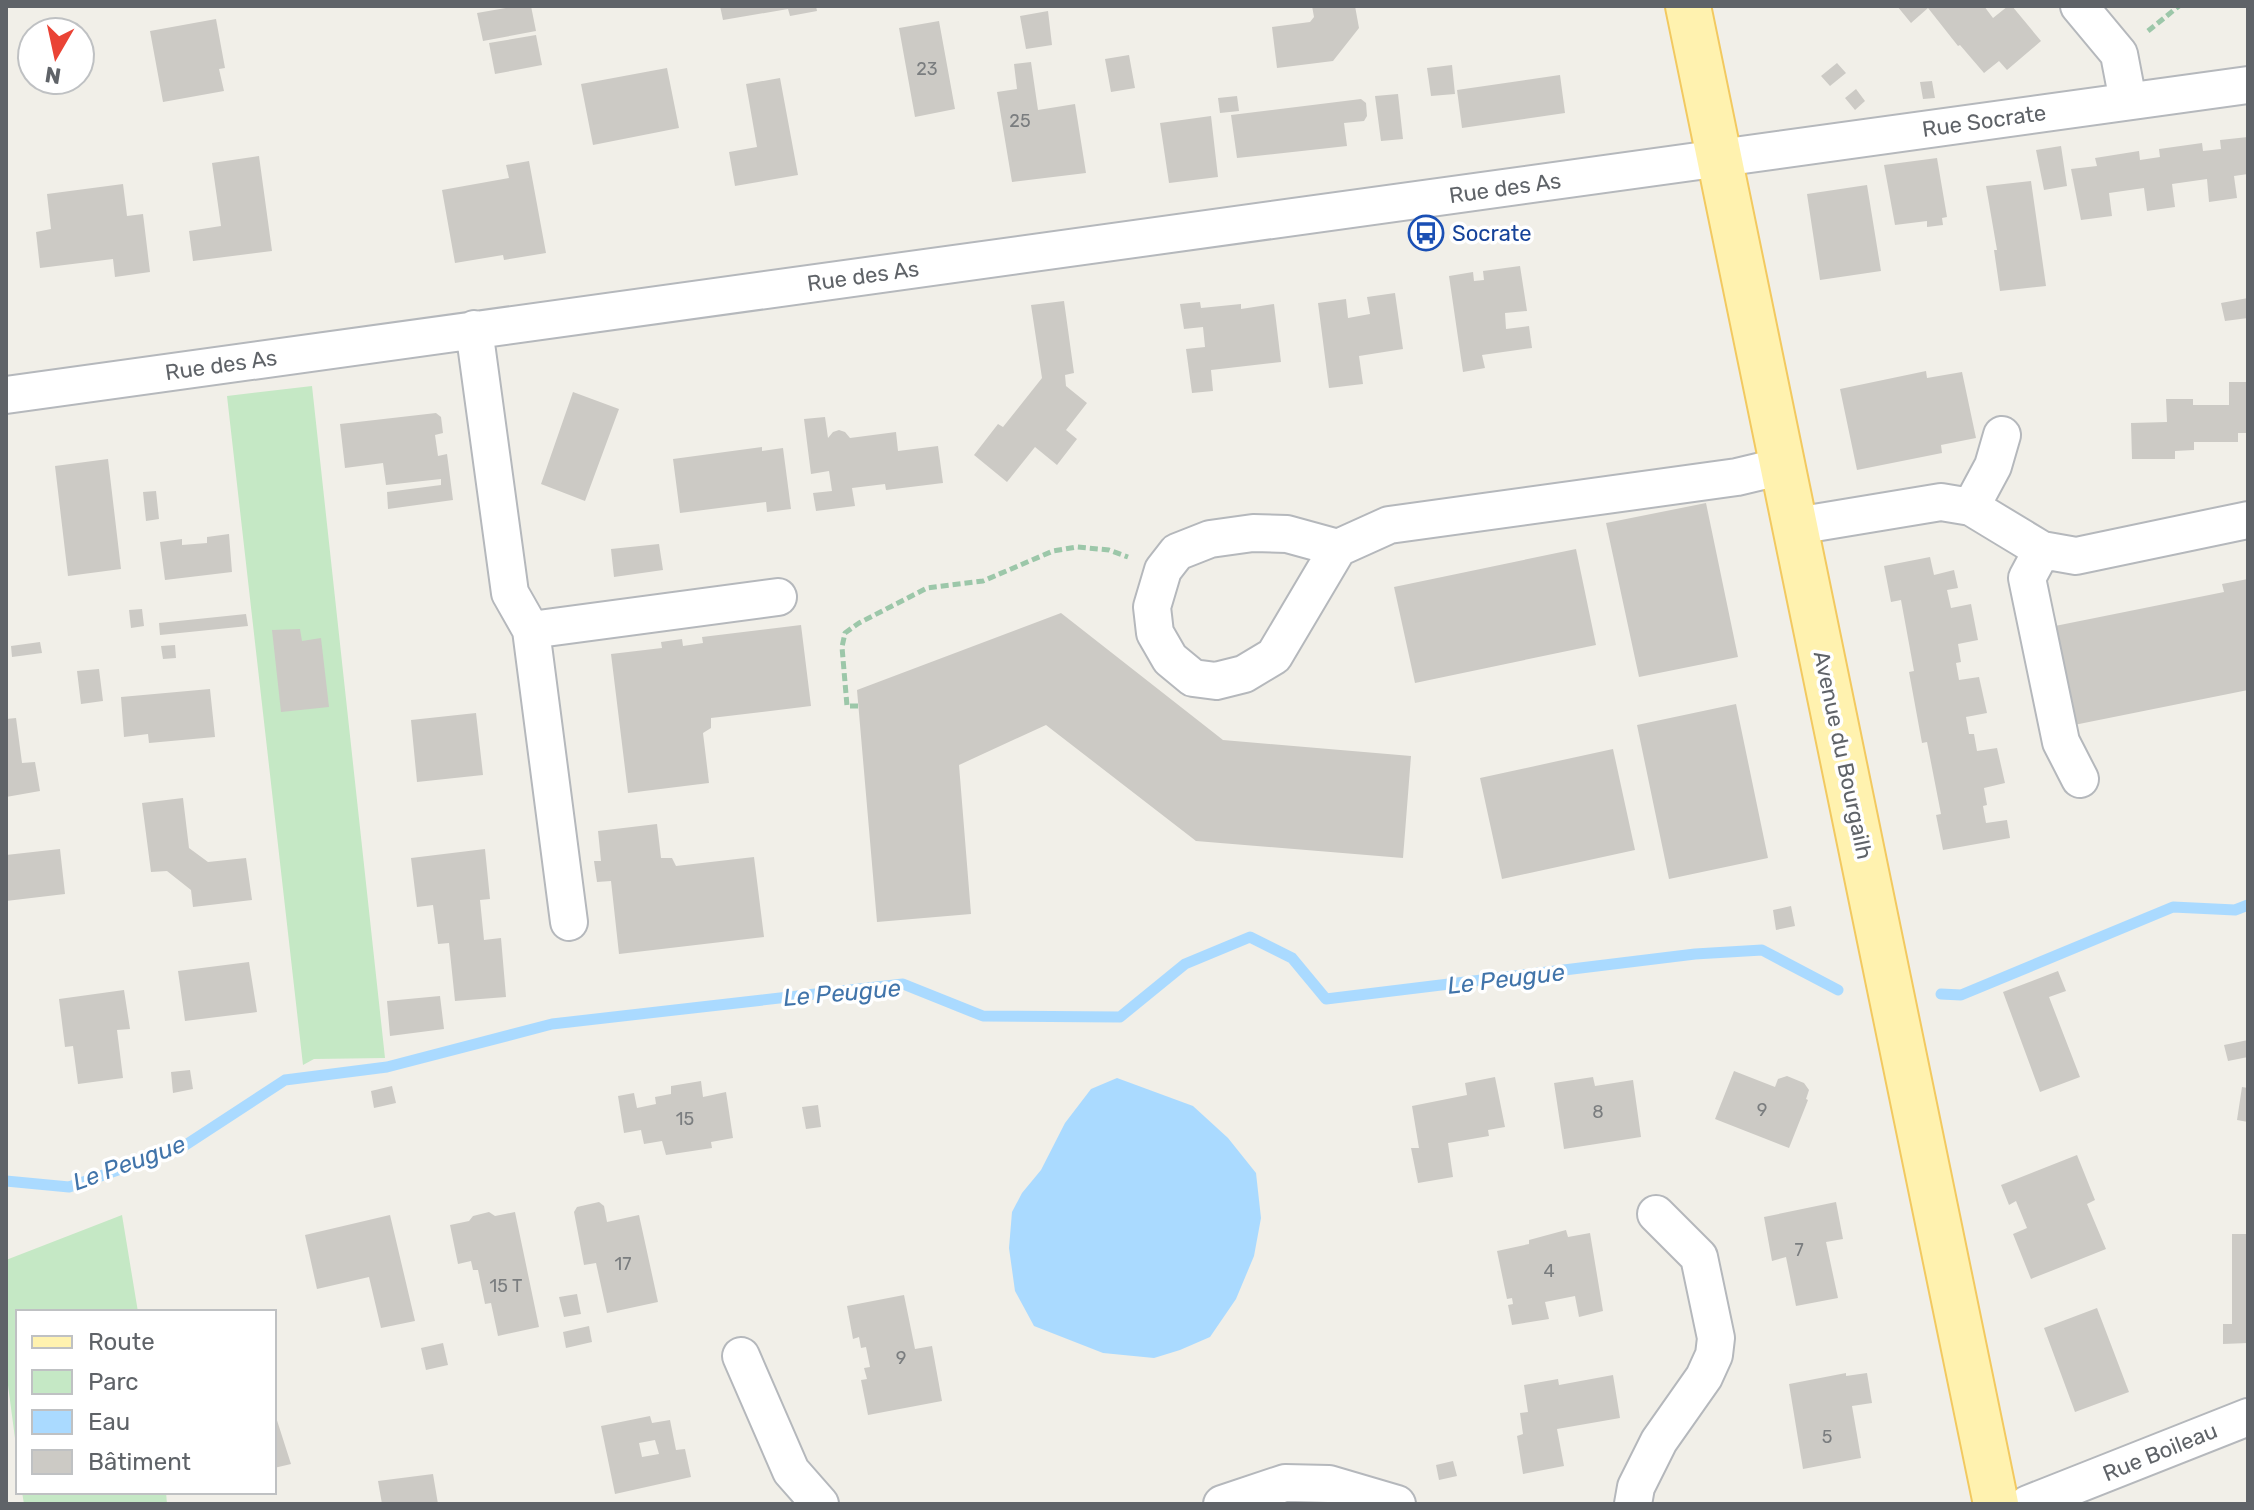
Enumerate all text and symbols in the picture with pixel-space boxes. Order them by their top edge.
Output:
north arrow [16,16,96,96]
house number: 23 [916,58,938,80]
text: N [43,61,63,90]
street label: Rue Socrate [1920,99,2048,143]
house number: 25 [1009,110,1031,132]
street label: Rue des As [1447,167,1563,209]
bus stop icon: Socrate [1407,214,1445,252]
place label: Socrate [1452,220,1532,247]
street label: Rue des As [805,255,921,297]
street label: Rue des As [163,344,279,386]
street label: Avenue du Bourgailh [1808,648,1878,862]
water label: Le Peugue [1446,958,1566,1000]
water label: Le Peugue [782,974,902,1012]
house number: 9 [1757,1099,1767,1121]
house number: 8 [1592,1101,1604,1123]
house number: 15 [676,1108,694,1130]
water label: Le Peugue [69,1130,189,1196]
house number: 7 [1794,1239,1804,1261]
house number: 17 [615,1253,631,1275]
house number: 4 [1543,1260,1555,1282]
house number: 15 T [490,1275,522,1297]
legend [16,1310,276,1494]
text: Route [88,1328,155,1356]
house number: 9 [896,1347,906,1369]
text: Parc [88,1368,139,1396]
text: Eau [88,1408,130,1436]
street label: Rue Boileau [2099,1417,2221,1487]
house number: 5 [1822,1426,1832,1448]
text: Bâtiment [88,1448,191,1476]

